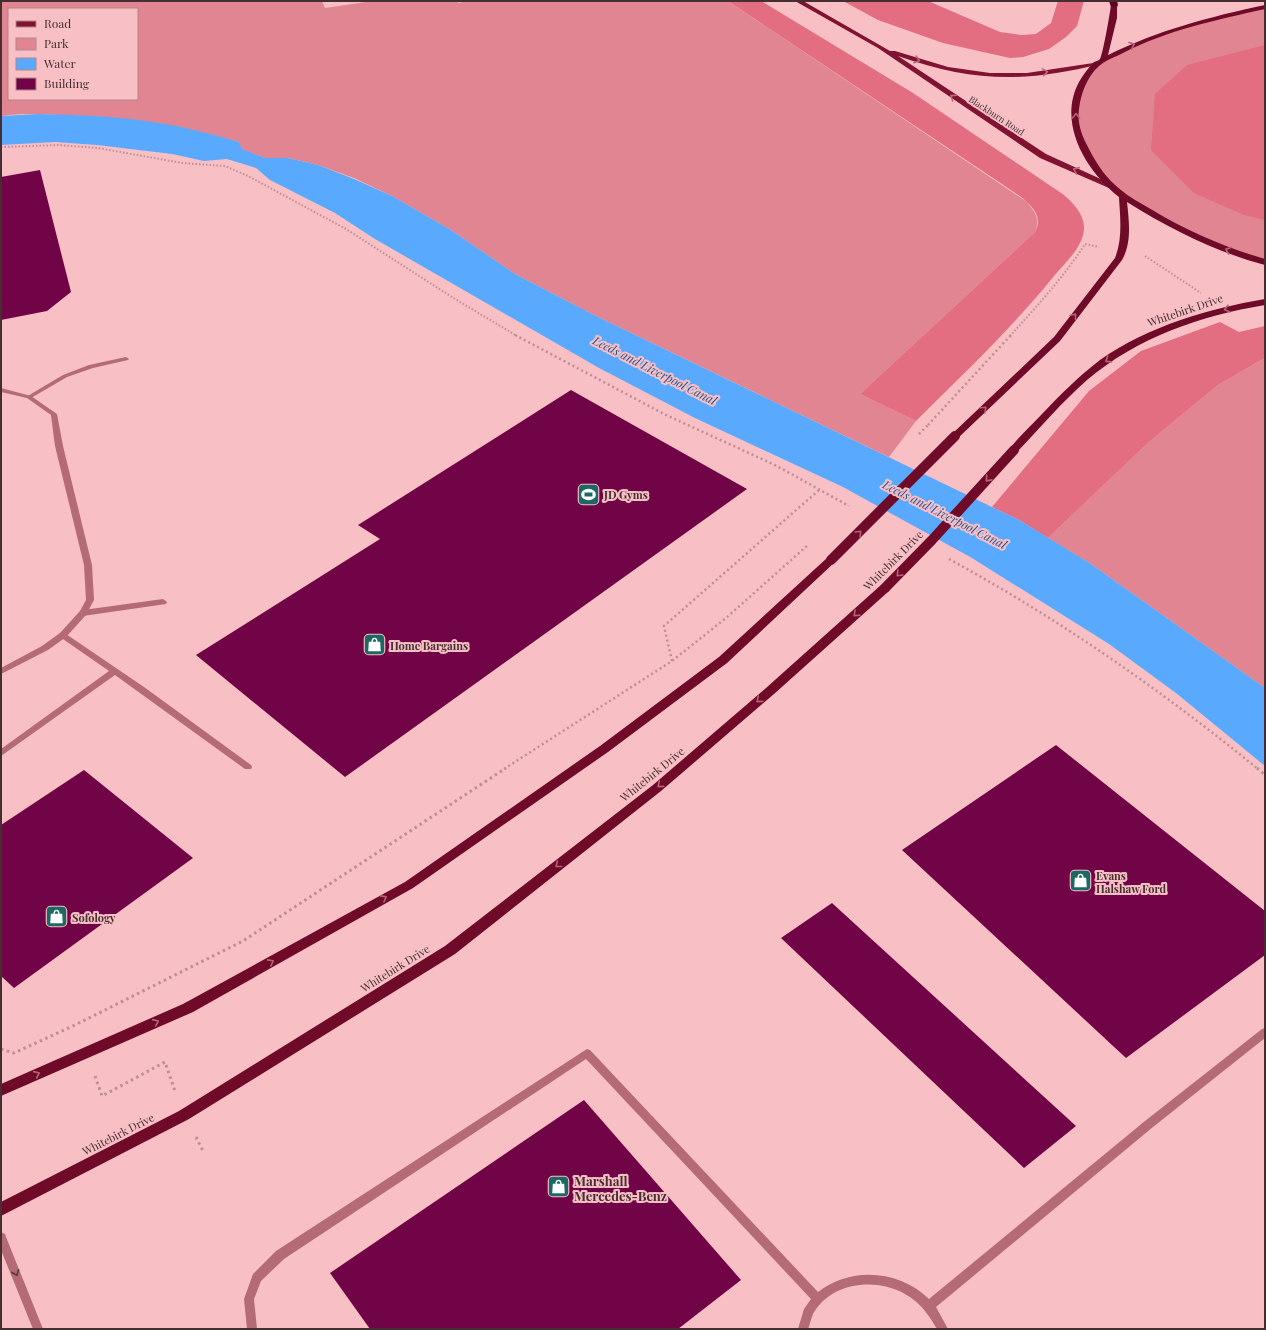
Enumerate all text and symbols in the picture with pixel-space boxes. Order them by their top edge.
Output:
legend [8,8,138,100]
text: Road [44,15,71,31]
text: Park [44,35,69,51]
one-way arrow [1129,42,1136,50]
text: Water [43,55,77,71]
one-way arrow [913,56,920,64]
one-way arrow [1042,68,1048,77]
text: Building [44,75,90,91]
street label: Blackburn Road [967,93,1028,138]
one-way arrow [950,95,957,102]
one-way arrow [1072,113,1080,119]
one-way arrow [1072,167,1079,175]
one-way arrow [1225,247,1232,255]
street label: Whitebirk Drive [1144,290,1225,330]
one-way arrow [1223,304,1230,313]
one-way arrow [1069,314,1076,321]
water label: Leeds and Liverpool Canal [590,331,720,408]
one-way arrow [1105,355,1112,363]
one-way arrow [979,406,987,414]
one-way arrow [985,474,992,482]
water label: Leeds and Liverpool Canal [880,475,1010,552]
sports icon: JD Gyms [576,481,602,507]
place label: JD Gyms [603,487,648,502]
street label: Whitebirk Drive [859,527,926,594]
one-way arrow [854,530,862,538]
one-way arrow [896,569,904,577]
one-way arrow [854,609,861,616]
shop icon: Home Bargains [362,632,388,658]
place label: Home Bargains [390,638,468,653]
one-way arrow [757,696,764,703]
street label: Whitebirk Drive [616,743,688,805]
one-way arrow [658,780,665,787]
one-way arrow [556,860,563,867]
shop icon: Evans Halshaw Ford [1068,868,1094,894]
place label: Evans Halshaw Ford [1096,868,1167,896]
one-way arrow [380,896,388,903]
shop icon: Sofology [44,904,70,930]
place label: Sofology [72,910,116,925]
street label: Whitebirk Drive [357,941,433,996]
one-way arrow [267,959,274,966]
one-way arrow [151,1019,159,1027]
one-way arrow [32,1071,40,1079]
street label: Whitebirk Drive [79,1109,157,1159]
place label: Marshall Mercedes-Benz [574,1172,667,1204]
shop icon: Marshall Mercedes-Benz [545,1174,571,1200]
one-way arrow [11,1270,19,1277]

